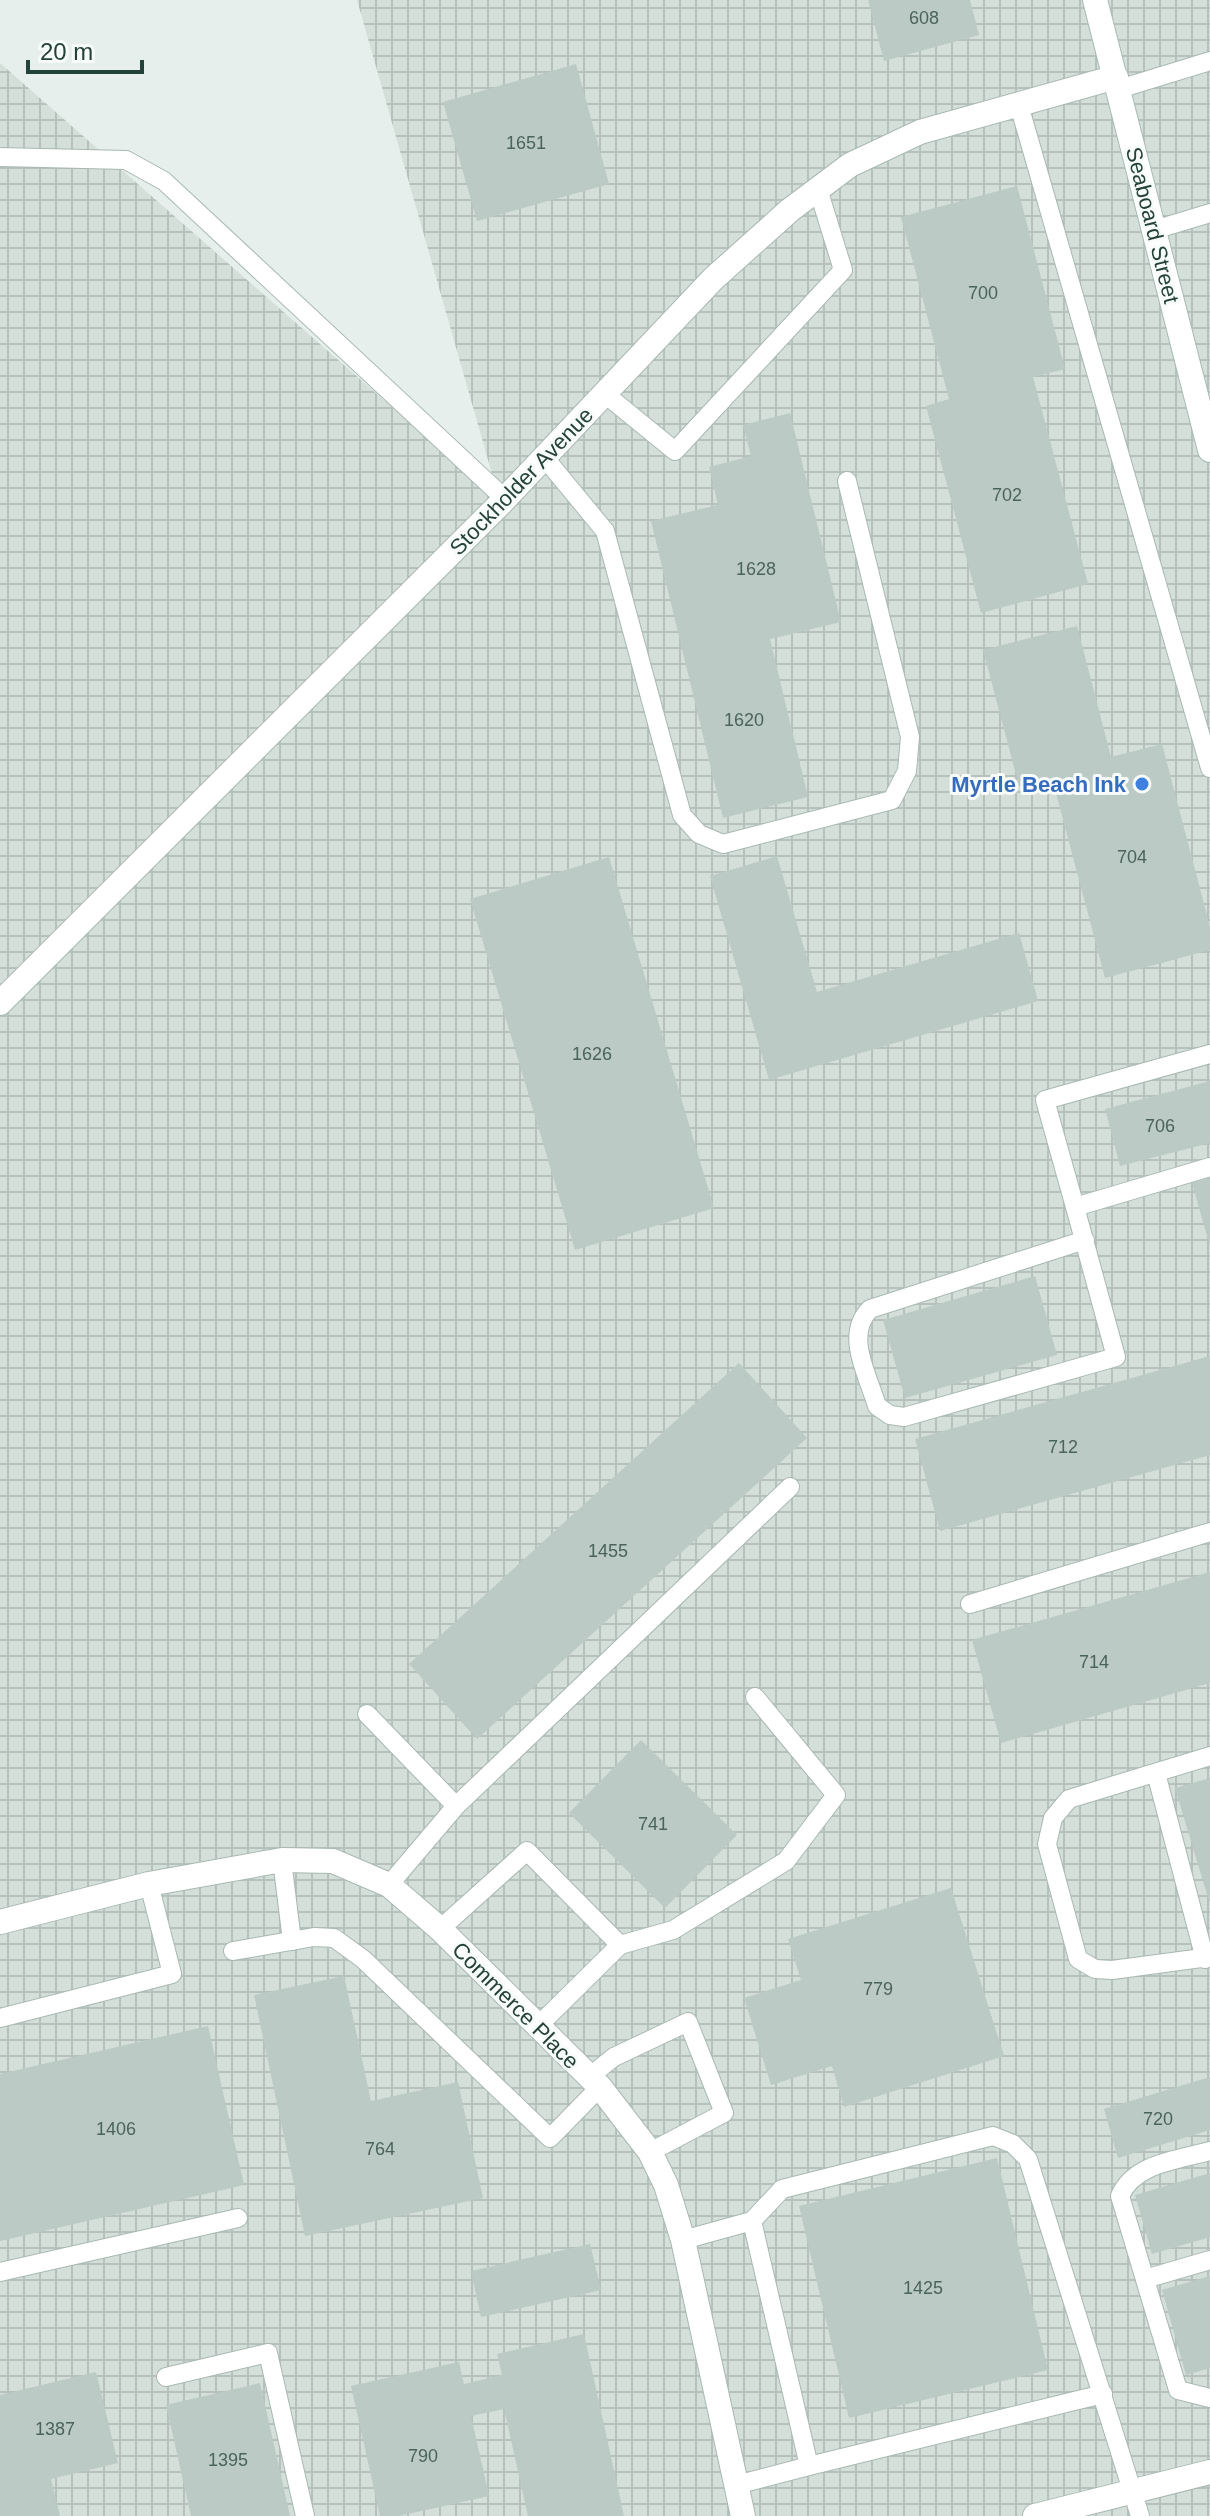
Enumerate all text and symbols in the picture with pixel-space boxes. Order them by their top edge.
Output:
house number: 608 [909,8,939,28]
scale bar [28,24,142,74]
text: 20 m [40,38,93,65]
house number: 1651 [506,133,546,153]
street label: Seaboard Street [1121,144,1184,306]
house number: 700 [968,283,998,303]
street label: Stockholder Avenue [445,402,598,560]
house number: 702 [992,485,1022,505]
house number: 1628 [736,559,776,579]
house number: 1620 [724,710,764,730]
place label: Myrtle Beach Ink [951,772,1127,797]
marker: Myrtle Beach Ink [1133,775,1151,793]
house number: 704 [1117,847,1147,867]
house number: 1626 [572,1044,612,1064]
house number: 706 [1145,1116,1175,1136]
house number: 712 [1048,1437,1078,1457]
house number: 1455 [588,1541,628,1561]
house number: 714 [1079,1652,1109,1672]
house number: 741 [638,1814,668,1834]
street label: Commerce Place [447,1937,584,2074]
house number: 779 [863,1979,893,1999]
house number: 720 [1143,2109,1173,2129]
house number: 1406 [96,2119,136,2139]
house number: 764 [365,2139,395,2159]
house number: 1425 [903,2278,943,2298]
house number: 1387 [35,2419,75,2439]
house number: 790 [408,2446,438,2466]
house number: 1395 [208,2450,248,2470]

